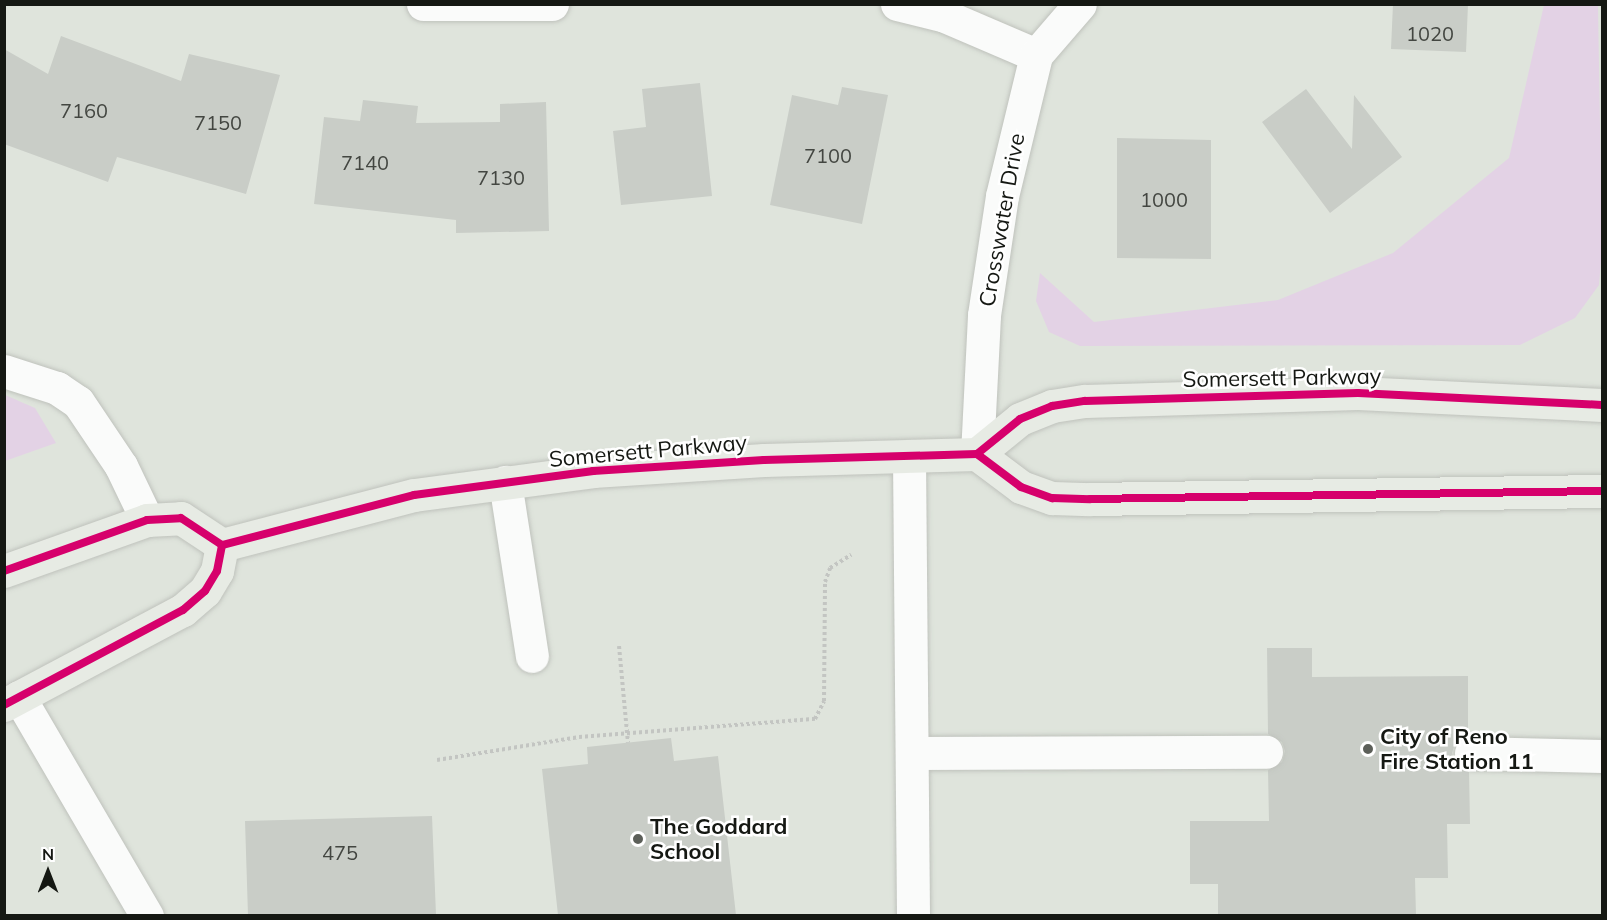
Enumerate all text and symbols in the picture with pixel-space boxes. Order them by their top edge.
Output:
house number: 1020 [1406,21,1454,45]
house number: 7160 [60,98,108,122]
house number: 7150 [194,110,242,134]
street label: Crosswater Drive [974,131,1030,309]
house number: 7100 [804,143,852,167]
house number: 7140 [341,150,389,174]
house number: 7130 [477,165,525,189]
house number: 1000 [1140,187,1188,211]
street label: Somersett Parkway [1182,363,1382,393]
street label: Somersett Parkway [548,429,748,473]
place label: City of Reno Fire Station 11 [1380,723,1534,774]
marker: City of Reno Fire Station 11 [1361,742,1375,756]
place label: The Goddard School [650,813,787,864]
marker: The Goddard School [631,832,645,846]
house number: 475 [322,840,358,864]
north arrow [18,842,78,902]
text: N [42,844,54,864]

